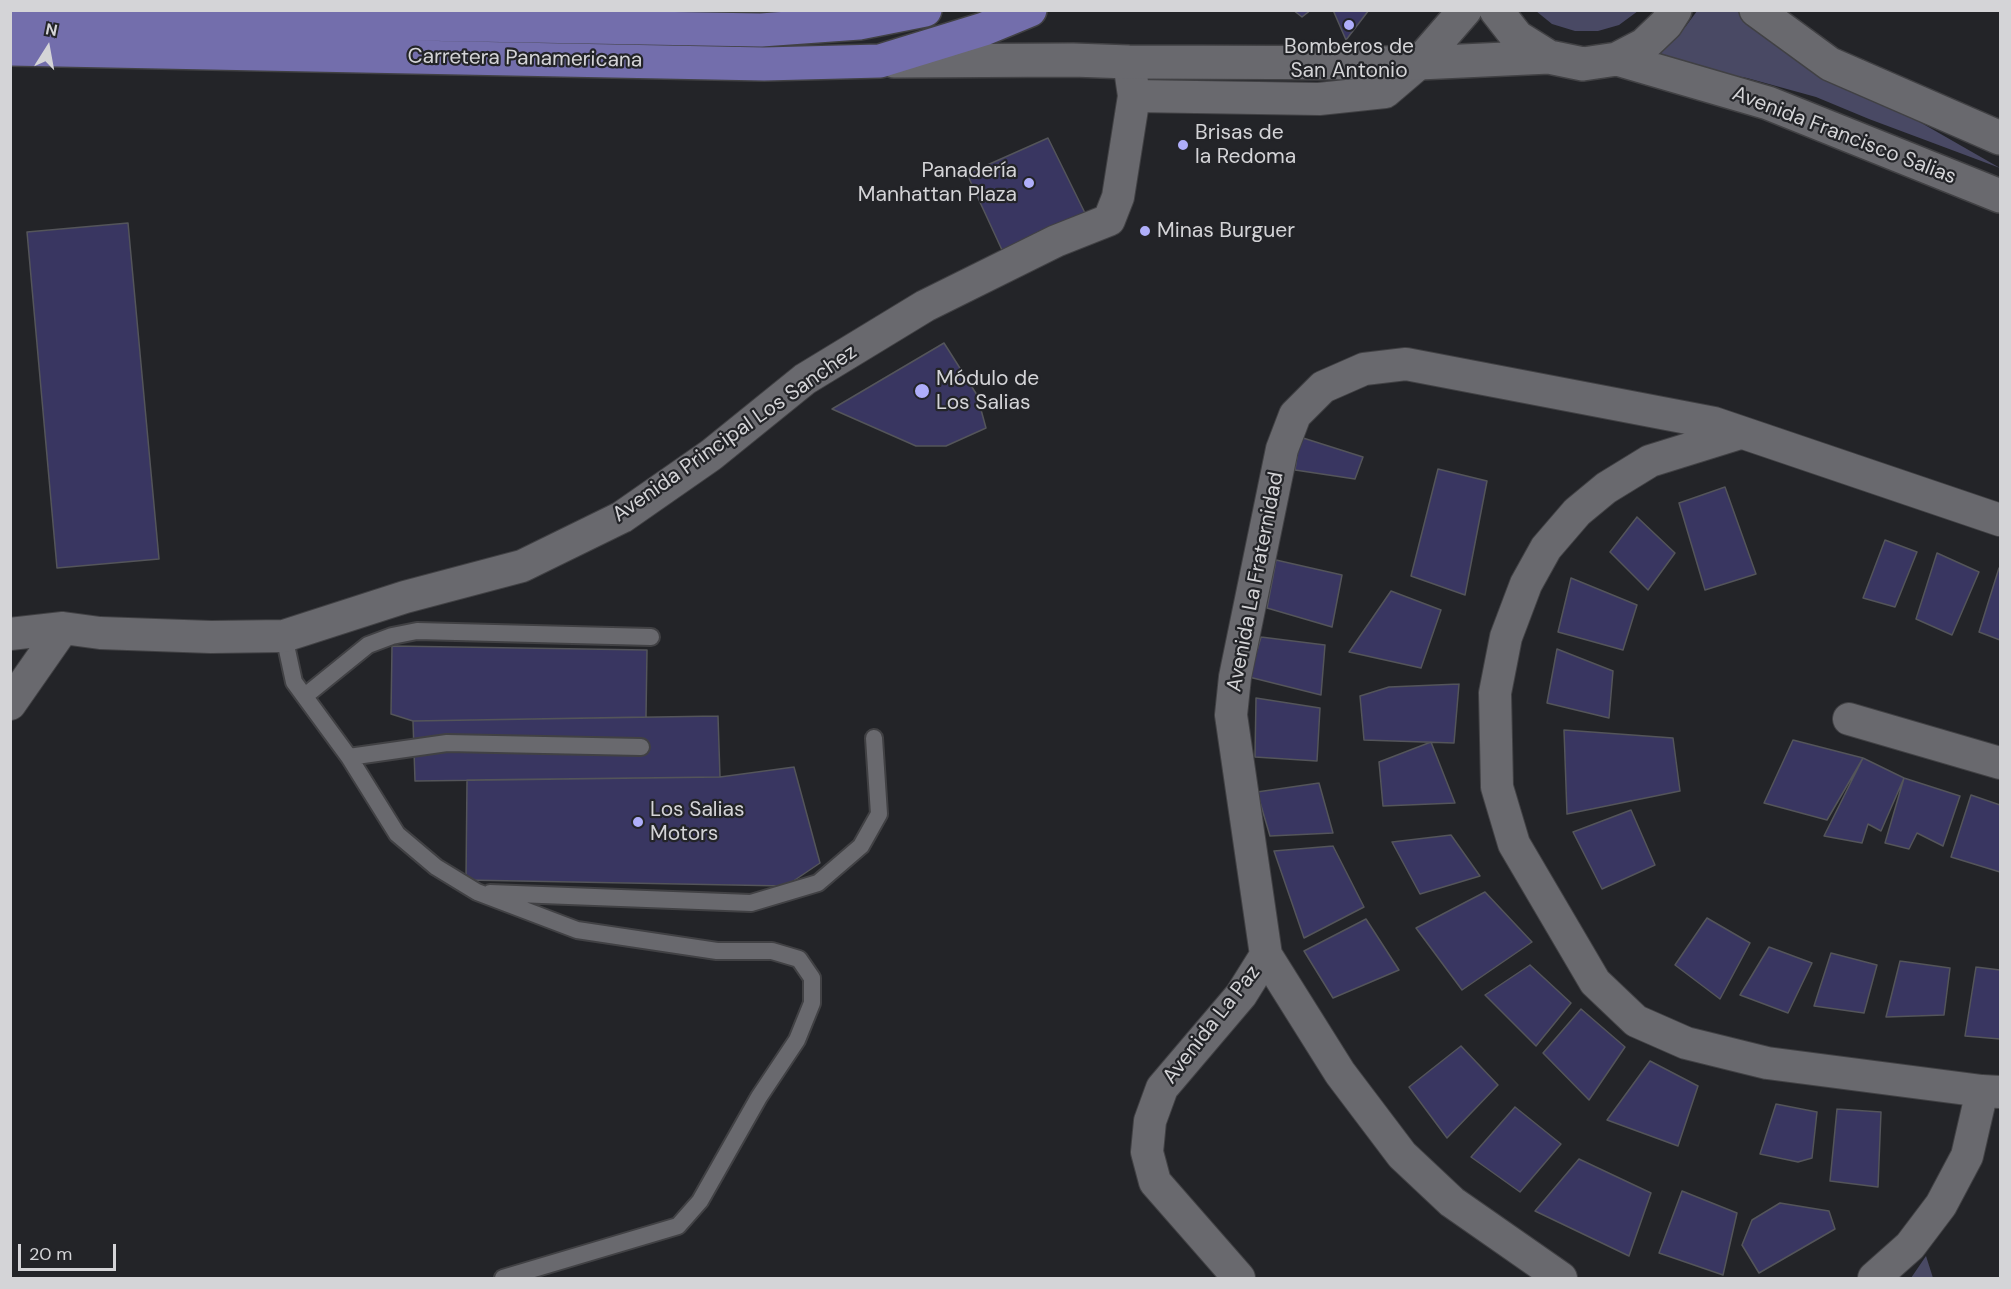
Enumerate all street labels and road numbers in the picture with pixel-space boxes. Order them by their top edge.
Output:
street label: Carretera Panamericana [407,44,643,74]
street label: Avenida Francisco Salias [1728,82,1960,190]
street label: Avenida Principal Los Sanchez [608,340,862,528]
street label: Avenida La Fraternidad [1222,470,1290,694]
street label: Avenida La Paz [1158,961,1266,1089]

